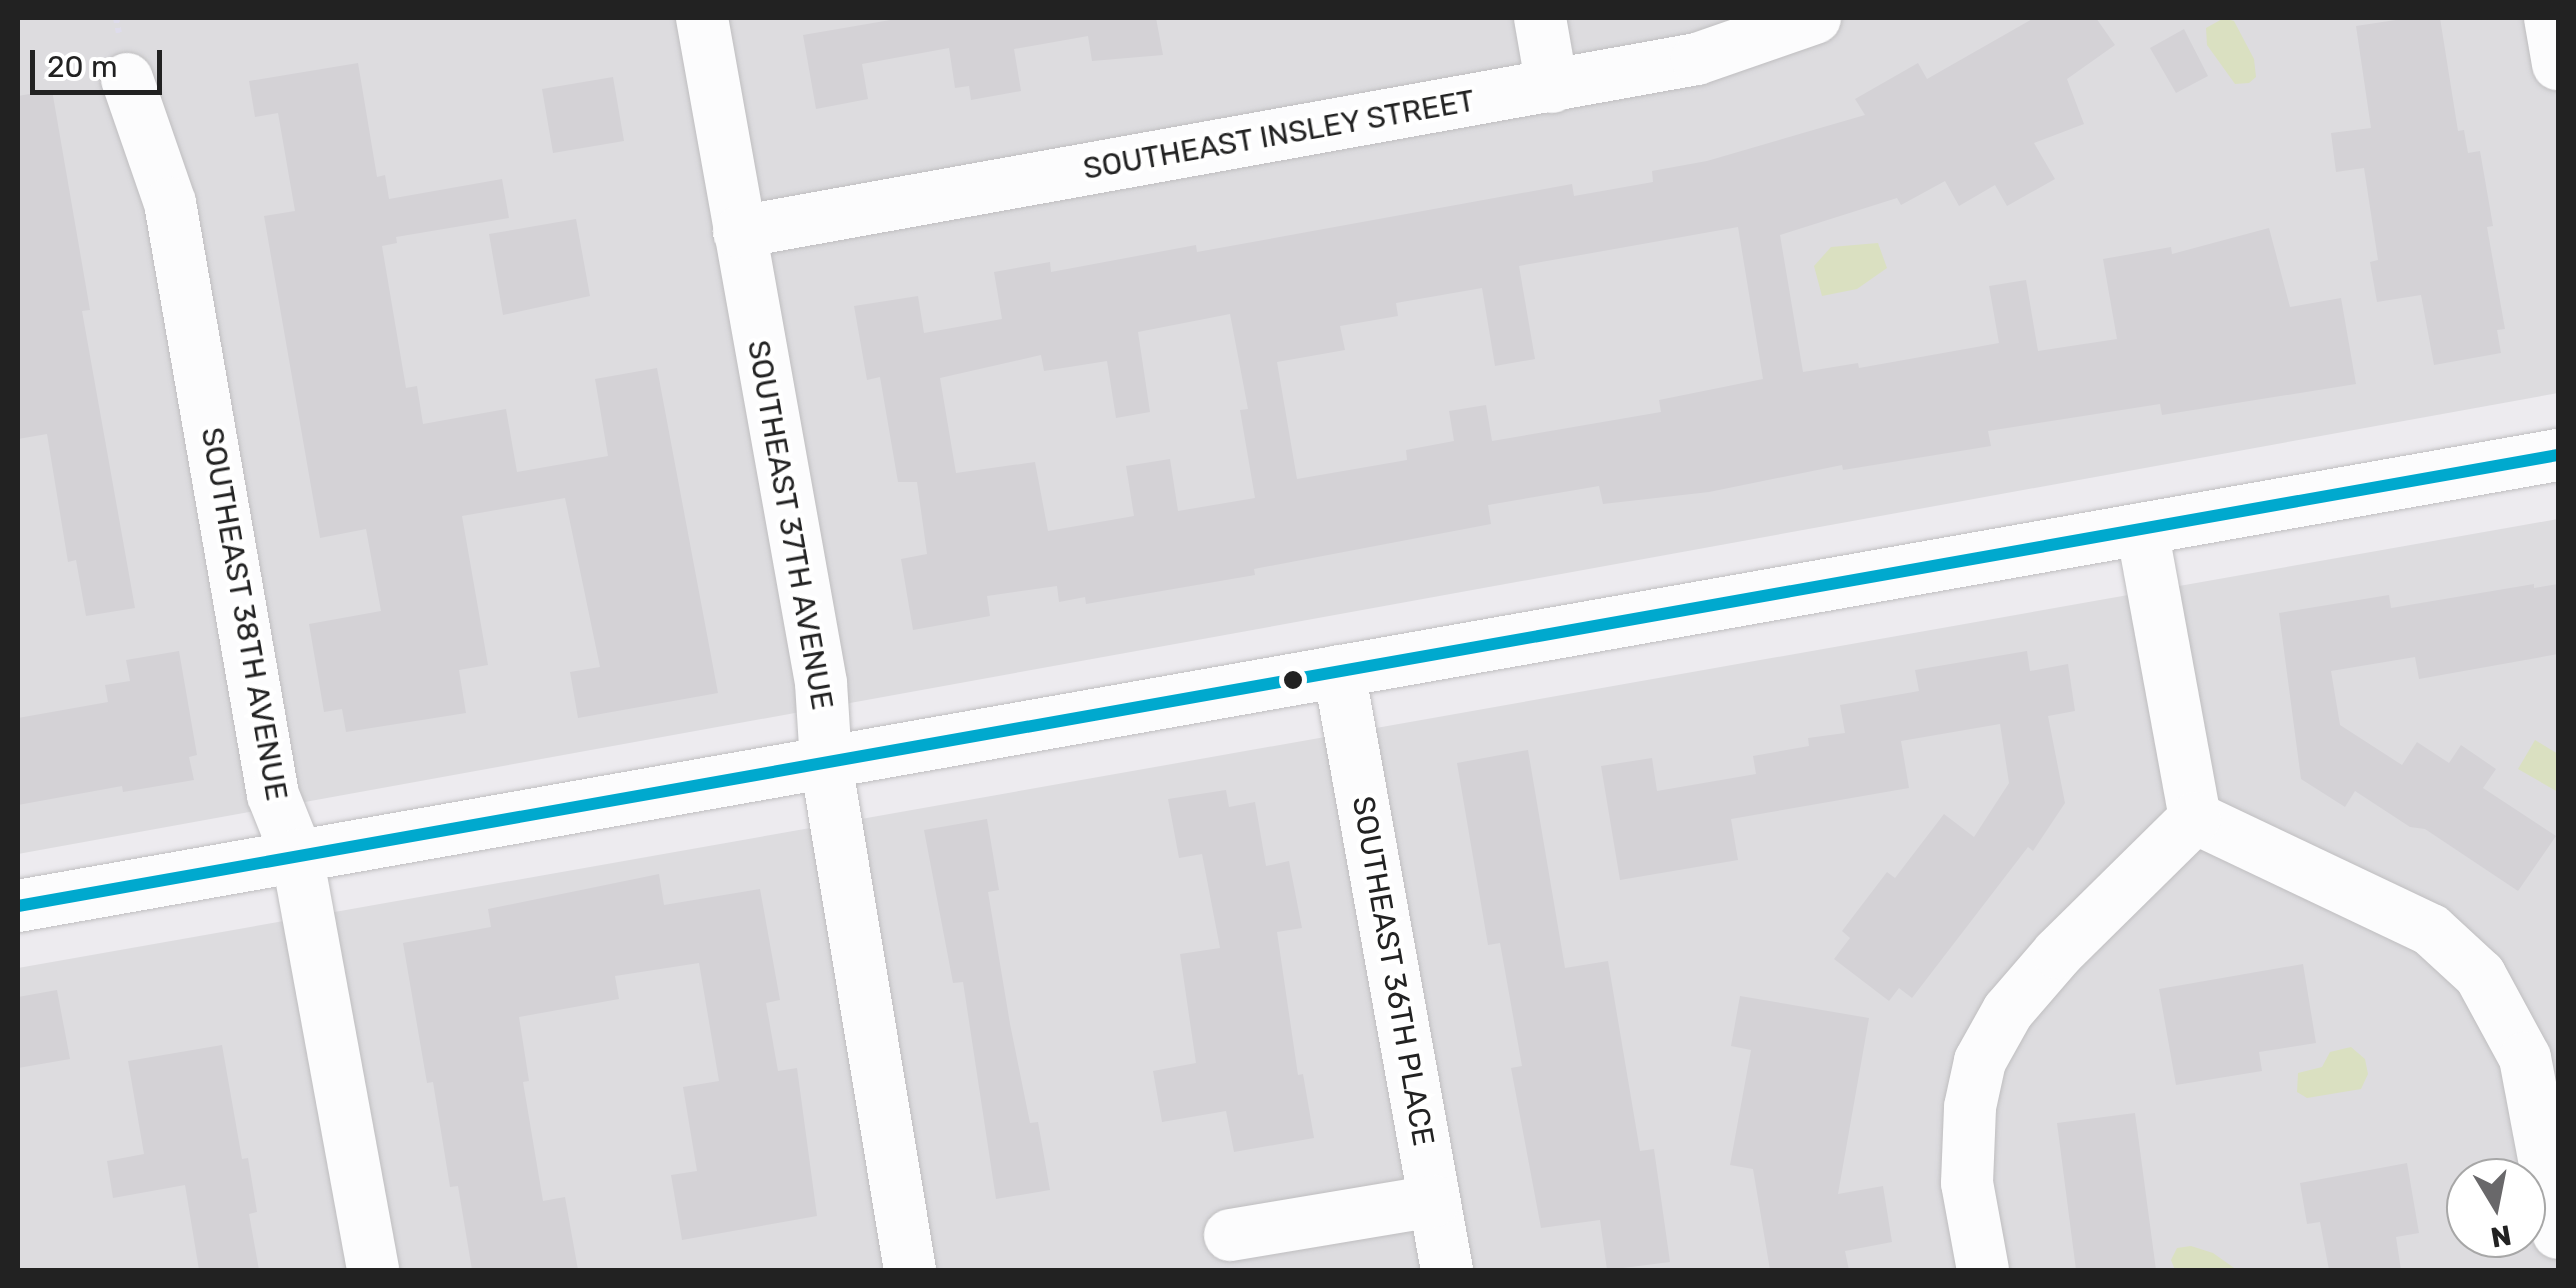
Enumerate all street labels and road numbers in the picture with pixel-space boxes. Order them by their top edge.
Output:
street label: SOUTHEAST INSLEY STREET [1080,83,1478,187]
street label: SOUTHEAST 37TH AVENUE [740,337,840,713]
street label: SOUTHEAST 38TH AVENUE [193,424,295,804]
street label: SOUTHEAST 36TH PLACE [1344,793,1442,1149]

